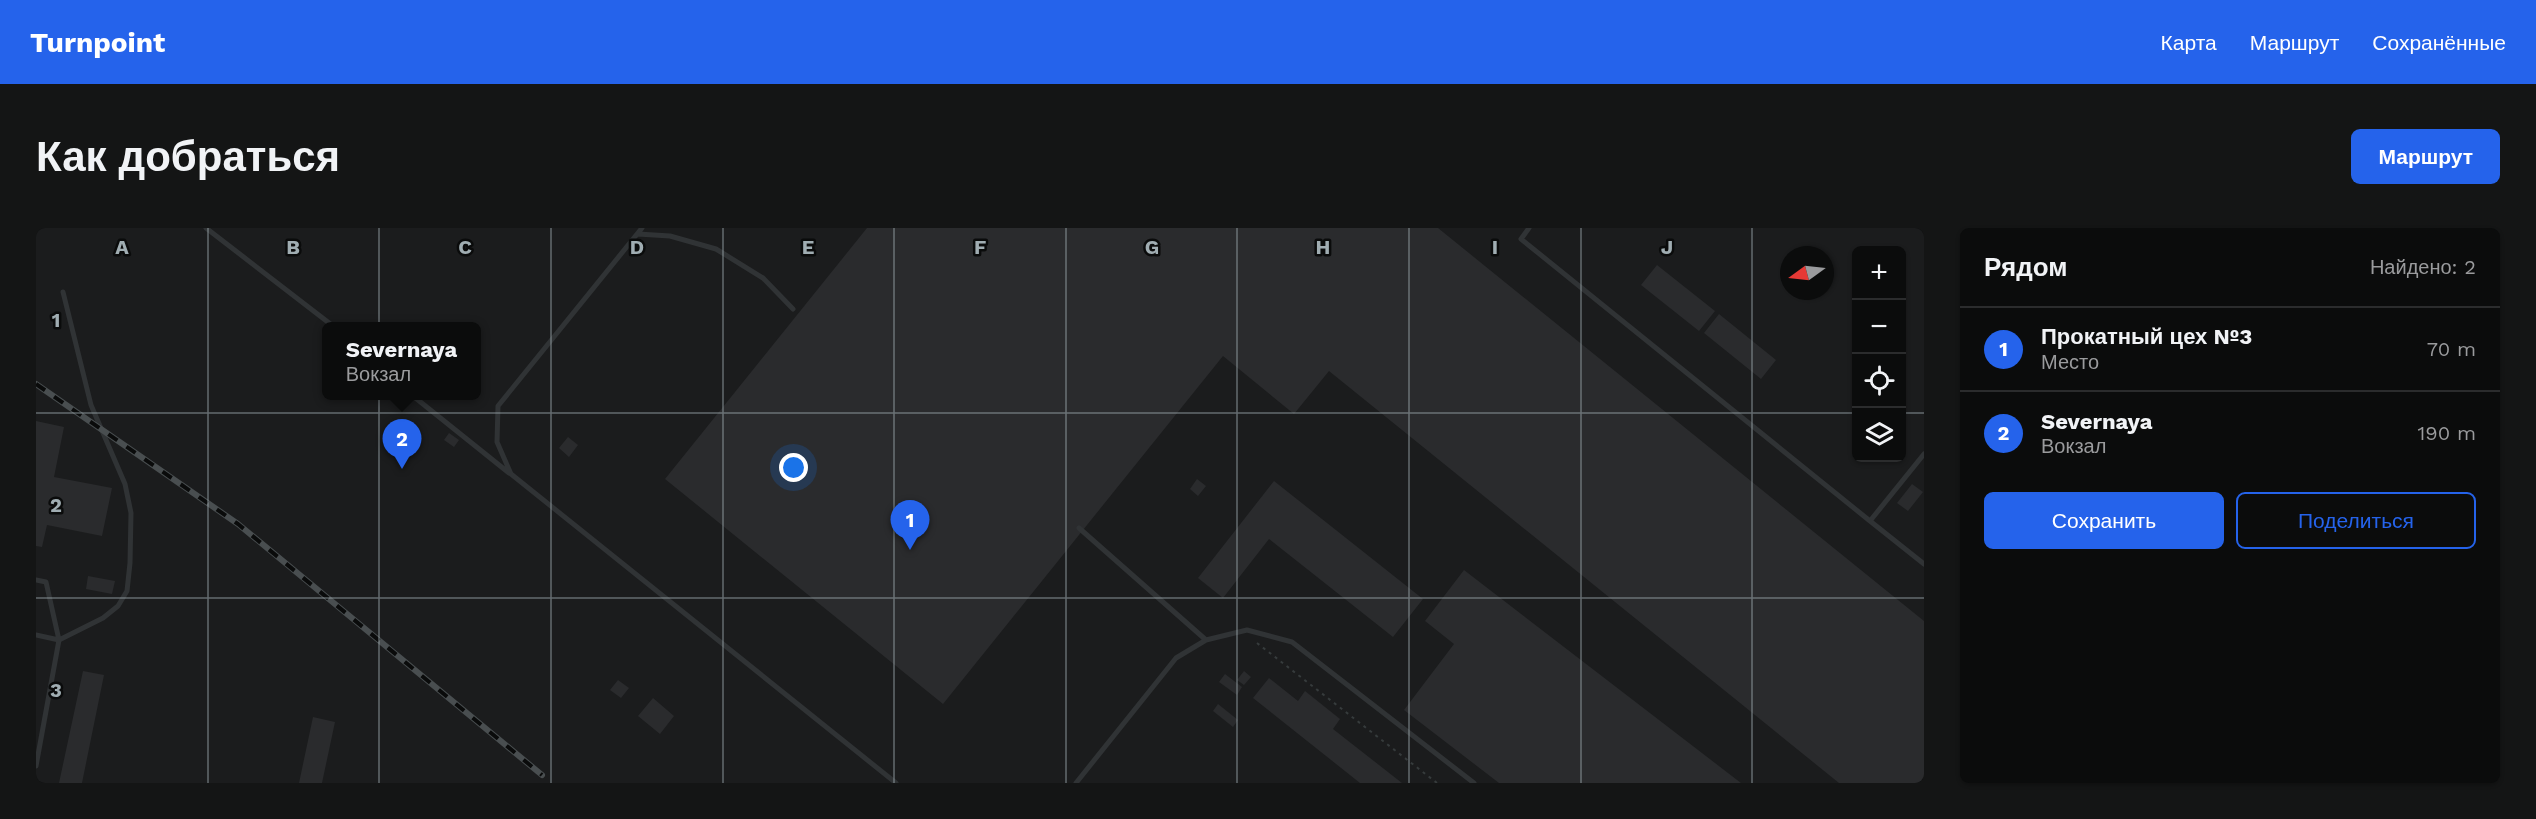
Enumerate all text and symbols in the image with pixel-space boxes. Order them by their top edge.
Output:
text: Turnpoint [30,26,165,59]
text: Карта [2161,30,2217,55]
text: Маршрут [2250,30,2339,55]
text: Сохранённые [2372,30,2506,55]
button: Маршрут [2351,129,2500,184]
text: Как добраться [36,132,340,181]
text: A [115,235,129,259]
text: B [286,235,300,259]
text: C [458,235,472,259]
text: D [630,235,644,259]
text: E [802,235,814,259]
text: F [974,235,986,259]
text: G [1145,235,1159,259]
text: H [1316,235,1330,259]
text: I [1492,235,1498,259]
text: J [1661,235,1673,259]
north arrow [1780,246,1834,300]
map controls [1852,246,1906,462]
button: + [1852,246,1906,300]
text: Рядом [1984,252,2067,282]
text: Найдено: 2 [2370,255,2476,279]
button: − [1852,300,1906,354]
text: 1 [52,308,60,332]
popup [322,322,481,400]
text: Прокатный цех №3 [2041,324,2252,349]
text: Severnaya [346,337,457,362]
text: 1 [1999,337,2008,361]
text: 70 m [2427,337,2476,361]
text: Место [2041,350,2099,374]
button: locate [1852,354,1906,408]
text: Вокзал [346,362,411,386]
button: layers [1852,408,1906,462]
text: Severnaya [2041,409,2152,434]
pin: 2 [382,420,422,469]
text: 2 [1998,421,2009,445]
text: 190 m [2418,421,2476,445]
text: Вокзал [2041,434,2106,458]
your location [779,453,808,482]
button: Сохранить [1984,492,2224,549]
button: Поделиться [2236,492,2476,549]
text: 2 [50,493,62,517]
pin: 1 [890,500,930,550]
text: 3 [50,678,62,702]

